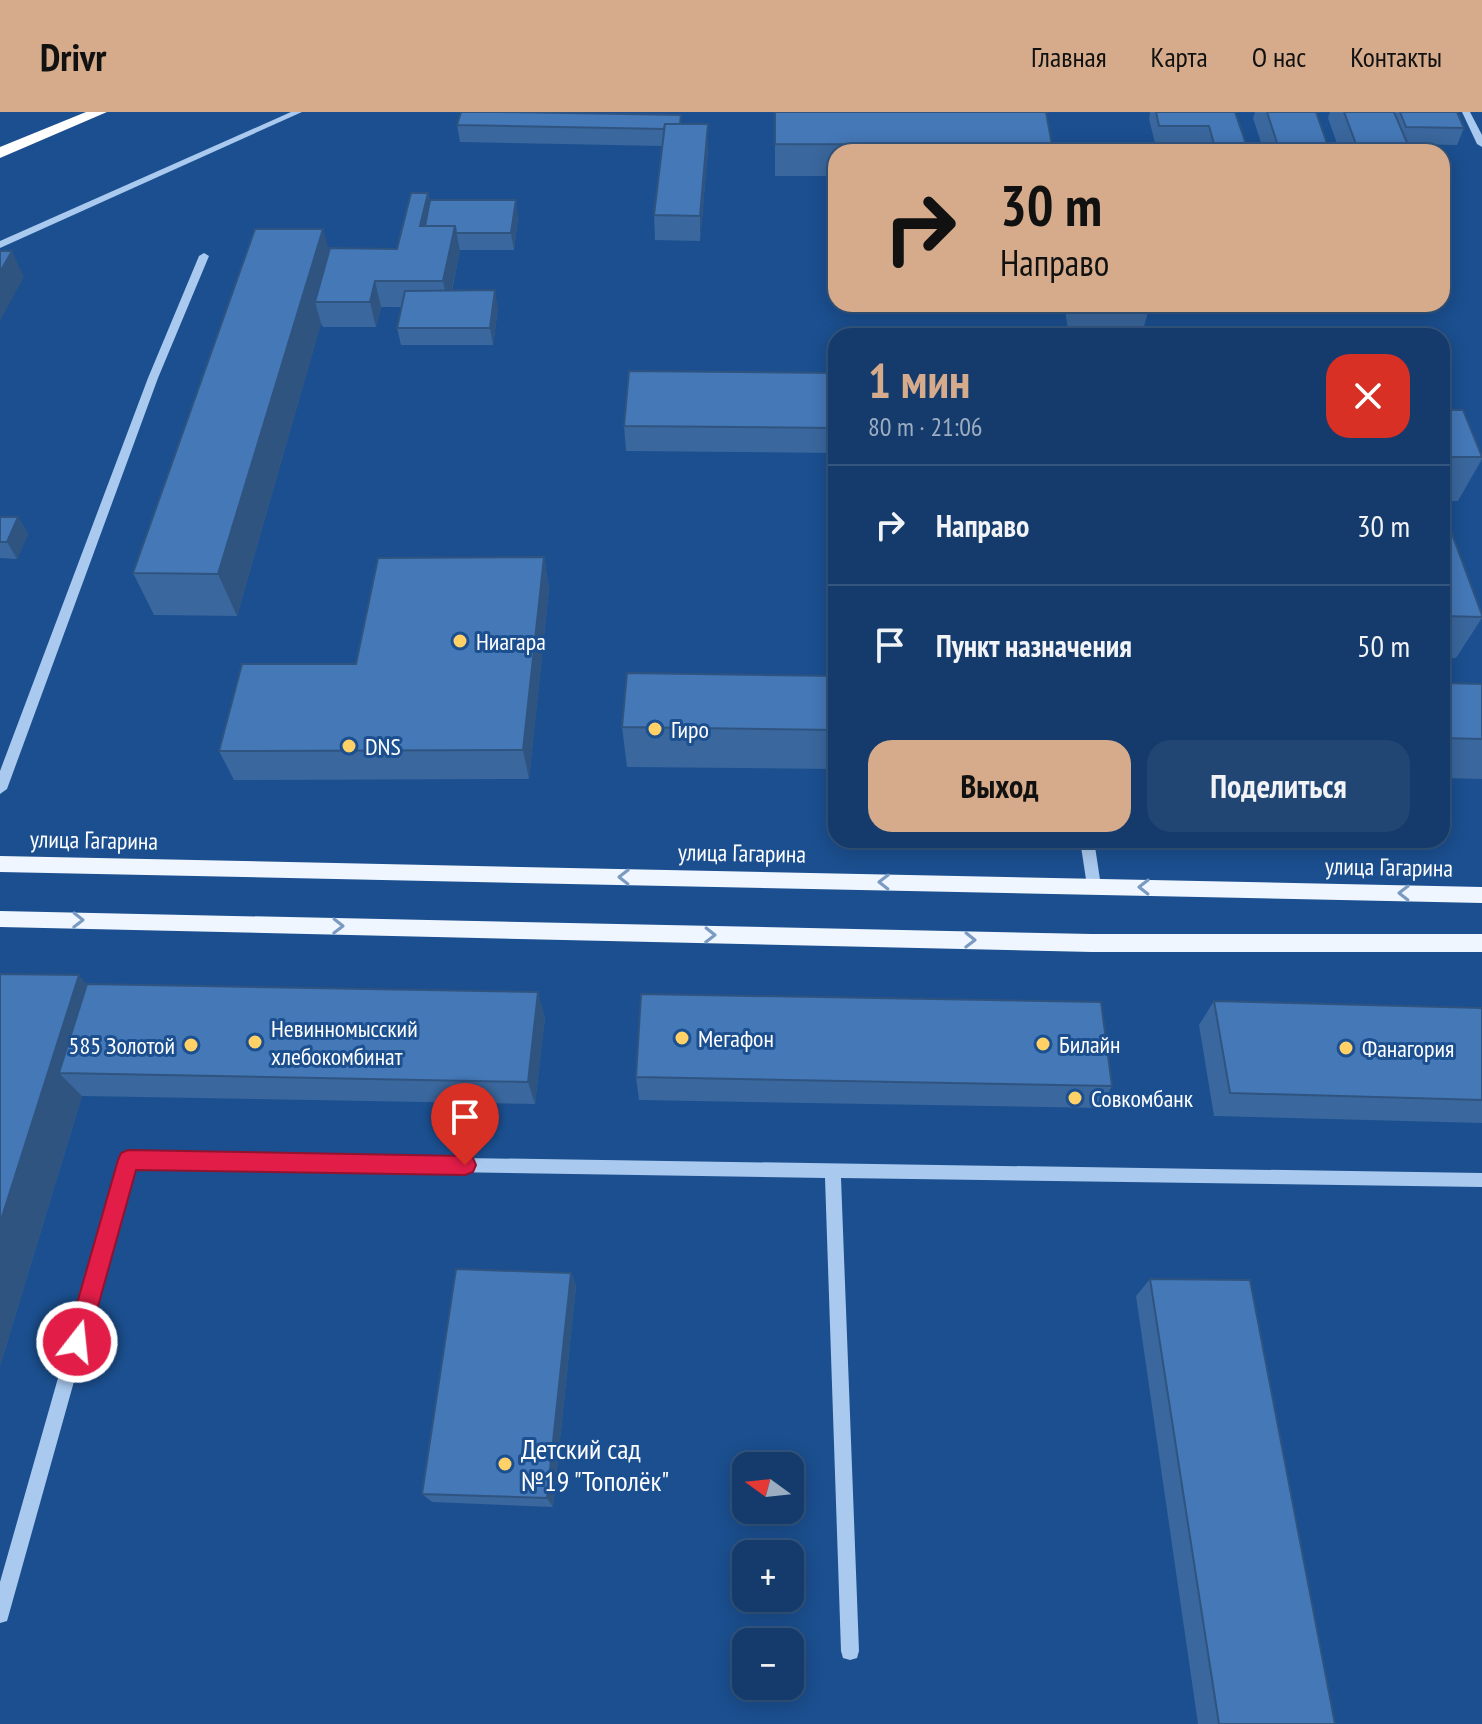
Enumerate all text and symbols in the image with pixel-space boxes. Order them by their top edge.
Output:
text: Drivr [40,32,106,81]
text: Главная [1031,38,1107,75]
text: Карта [1151,38,1208,75]
text: О нас [1252,38,1306,75]
text: Контакты [1350,38,1442,75]
text: 30 m [1000,169,1102,241]
icon: right [868,176,972,280]
text: Направо [1000,239,1109,286]
text: 1 мин [868,349,970,411]
button: close [1326,354,1410,438]
text: 80 m · 21:06 [868,410,983,443]
icon: right [868,503,912,547]
text: Направо [936,506,1029,545]
text: 30 m [1357,506,1410,545]
icon: arrive [868,623,912,667]
place label: Ниагара [476,626,546,657]
text: Пункт назначения [936,626,1132,665]
text: 50 m [1357,626,1410,665]
marker: Ниагара [451,632,469,650]
place label: Гиро [671,714,709,745]
marker: Гиро [646,720,664,738]
place label: DNS [365,731,401,762]
marker: DNS [340,737,358,755]
button: Выход [868,740,1131,832]
button: Поделиться [1147,740,1410,832]
street label: улица Гагарина [30,823,158,857]
street label: улица Гагарина [678,836,806,870]
street label: улица Гагарина [1325,850,1453,884]
one-way arrow [617,868,630,885]
one-way arrow [877,873,890,891]
one-way arrow [1137,879,1150,896]
one-way arrow [1397,885,1410,902]
one-way arrow [72,912,85,929]
one-way arrow [332,918,345,935]
one-way arrow [704,926,717,943]
one-way arrow [964,932,977,949]
place label: Невинномысский хлебокомбинат [271,1013,418,1072]
place label: Мегафон [698,1023,774,1054]
marker: Мегафон [673,1029,691,1047]
place label: Билайн [1059,1029,1121,1060]
place label: 585 Золотой [69,1030,175,1061]
marker: Невинномысский хлебокомбинат [246,1033,264,1051]
place label: Фанагория [1362,1033,1454,1064]
marker: Билайн [1034,1035,1052,1053]
marker: 585 Золотой [182,1036,200,1054]
marker: Фанагория [1337,1039,1355,1057]
pin [431,1083,499,1165]
place label: Совкомбанк [1091,1083,1194,1114]
marker: Совкомбанк [1066,1089,1084,1107]
icon: arrive [443,1095,487,1139]
position arrow [35,1300,119,1384]
place label: Детский сад №19 "Тополёк" [521,1430,669,1499]
north arrow [732,1452,804,1524]
map controls [732,1452,804,1700]
marker: Детский сад №19 "Тополёк" [496,1455,514,1473]
button: + [732,1540,804,1612]
button: − [732,1628,804,1700]

